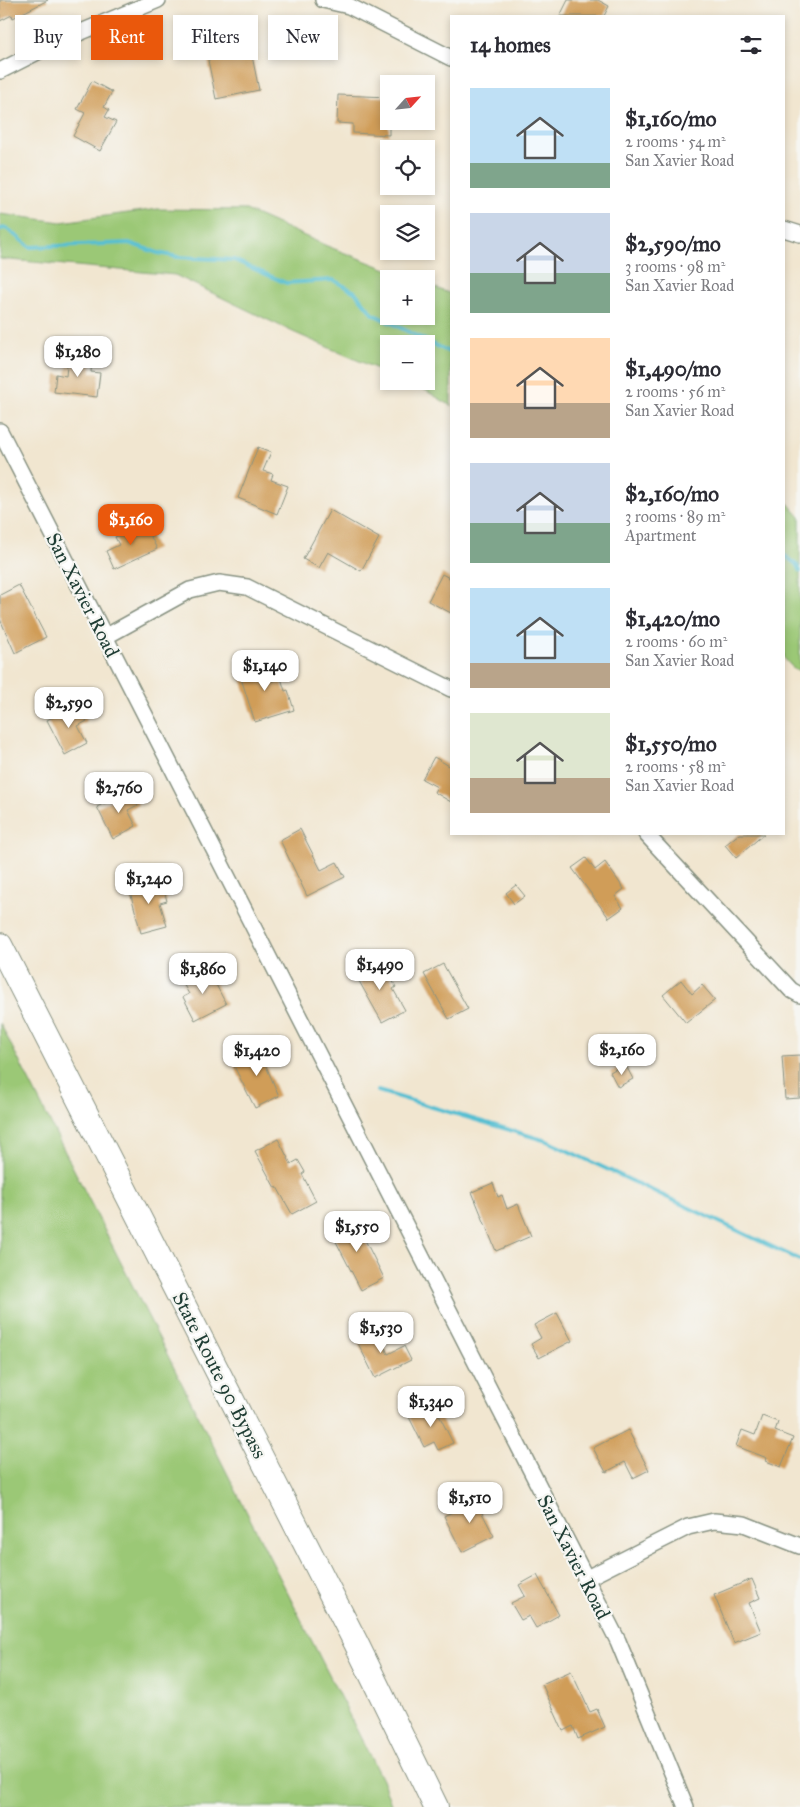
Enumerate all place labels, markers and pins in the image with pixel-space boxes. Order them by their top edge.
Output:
pin: $1,280 [37,336,119,378]
pin: $1,160 [90,504,172,546]
pin: $1,140 [224,650,306,692]
pin: $2,590 [28,686,110,729]
pin: $2,760 [78,772,160,814]
pin: $1,240 [108,862,190,905]
pin: $1,490 [339,948,421,991]
pin: $1,860 [162,952,244,995]
pin: $1,420 [216,1034,298,1077]
pin: $2,160 [581,1034,663,1076]
pin: $1,550 [316,1210,398,1253]
pin: $1,530 [340,1312,422,1354]
pin: $1,340 [390,1386,472,1428]
pin: $1,510 [429,1482,511,1524]

